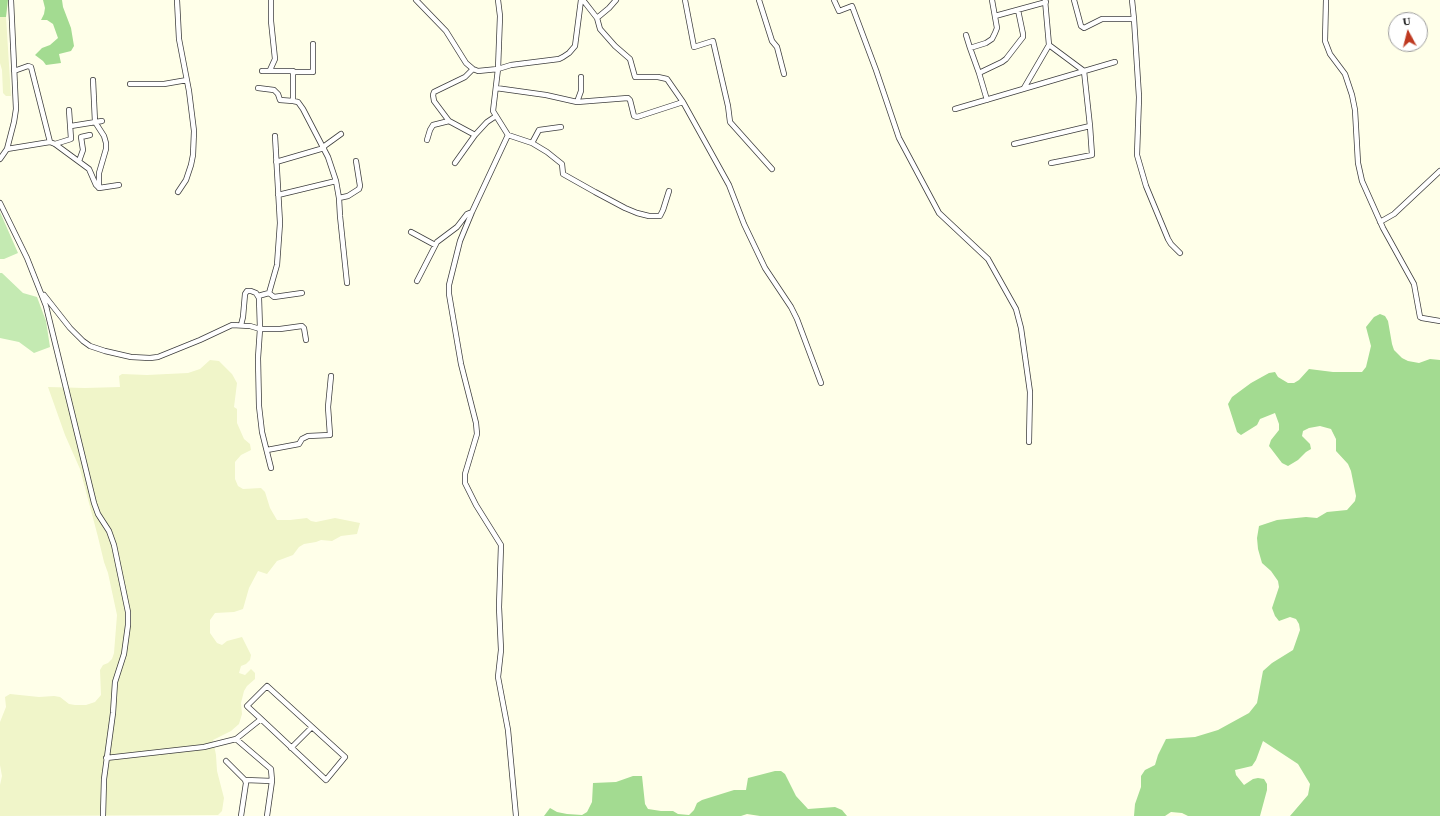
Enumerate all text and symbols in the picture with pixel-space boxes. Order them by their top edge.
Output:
north arrow [1388,12,1428,52]
text: U [1402,15,1411,28]

